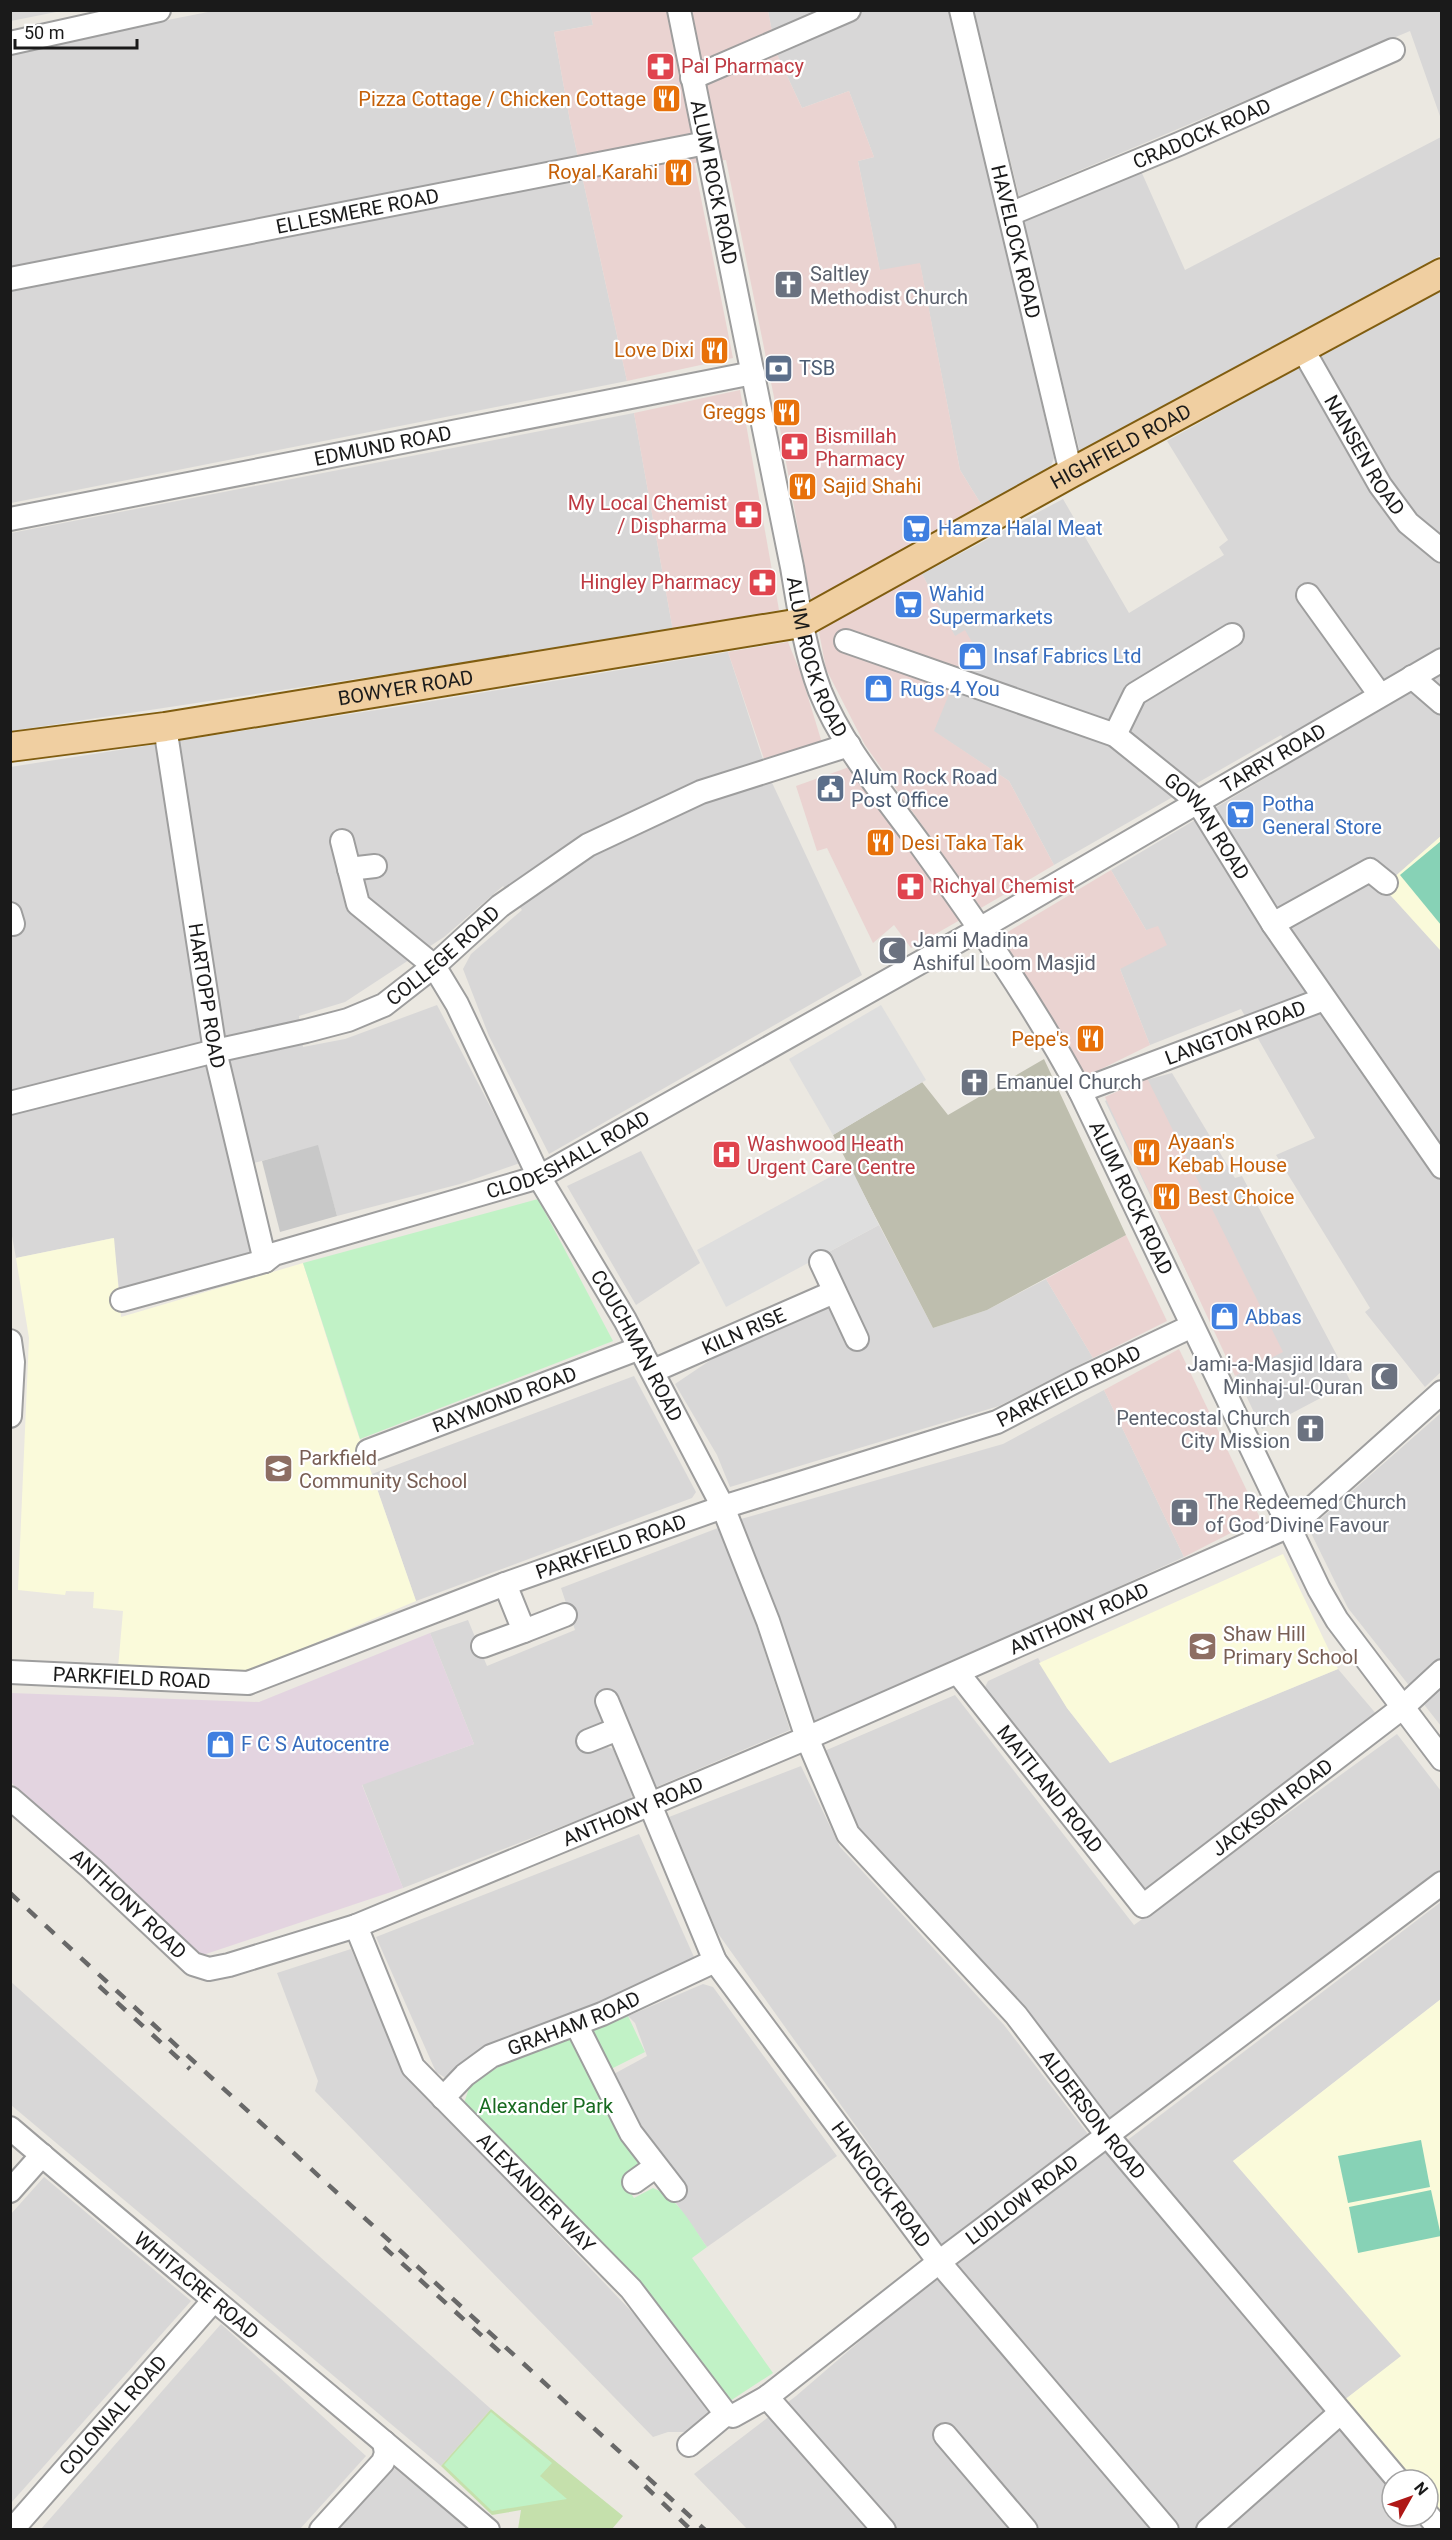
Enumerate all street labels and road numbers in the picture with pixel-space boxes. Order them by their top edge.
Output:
street label: CRADOCK ROAD [1129,93,1275,174]
street label: ALUM ROCK ROAD [686,98,742,267]
street label: HAVELOCK ROAD [986,162,1046,321]
street label: ELLESMERE ROAD [274,183,441,239]
street label: NANSEN ROAD [1319,391,1410,520]
street label: HIGHFIELD ROAD [1046,399,1195,494]
street label: EDMUND ROAD [312,421,454,471]
street label: ALUM ROCK ROAD [782,575,853,742]
street label: BOWYER ROAD [336,665,475,711]
street label: TARRY ROAD [1217,718,1330,798]
street label: GOWAN ROAD [1159,767,1255,884]
street label: COLLEGE ROAD [381,900,505,1011]
street label: HARTOPP ROAD [183,921,231,1071]
street label: LANGTON ROAD [1162,995,1309,1070]
street label: CLODESHALL ROAD [484,1105,654,1204]
street label: ALUM ROCK ROAD [1084,1117,1178,1278]
street label: COUCHMAN ROAD [586,1266,688,1425]
street label: KILN RISE [698,1303,789,1360]
street label: PARKFIELD ROAD [993,1340,1145,1432]
street label: RAYMOND ROAD [429,1361,580,1437]
street label: PARKFIELD ROAD [532,1509,689,1584]
street label: ANTHONY ROAD [1006,1577,1153,1660]
street label: PARKFIELD ROAD [52,1662,211,1693]
street label: MAITLAND ROAD [992,1720,1108,1858]
street label: JACKSON ROAD [1207,1753,1337,1861]
street label: ANTHONY ROAD [559,1771,707,1851]
street label: ANTHONY ROAD [66,1844,192,1964]
street label: GRAHAM ROAD [504,1986,644,2061]
street label: ALDERSON ROAD [1035,2045,1151,2184]
street label: HANCOCK ROAD [826,2117,936,2252]
street label: ALEXANDER WAY [472,2128,600,2257]
street label: LUDLOW ROAD [961,2149,1083,2250]
street label: WHITACRE ROAD [129,2226,264,2344]
street label: COLONIAL ROAD [54,2350,172,2480]

